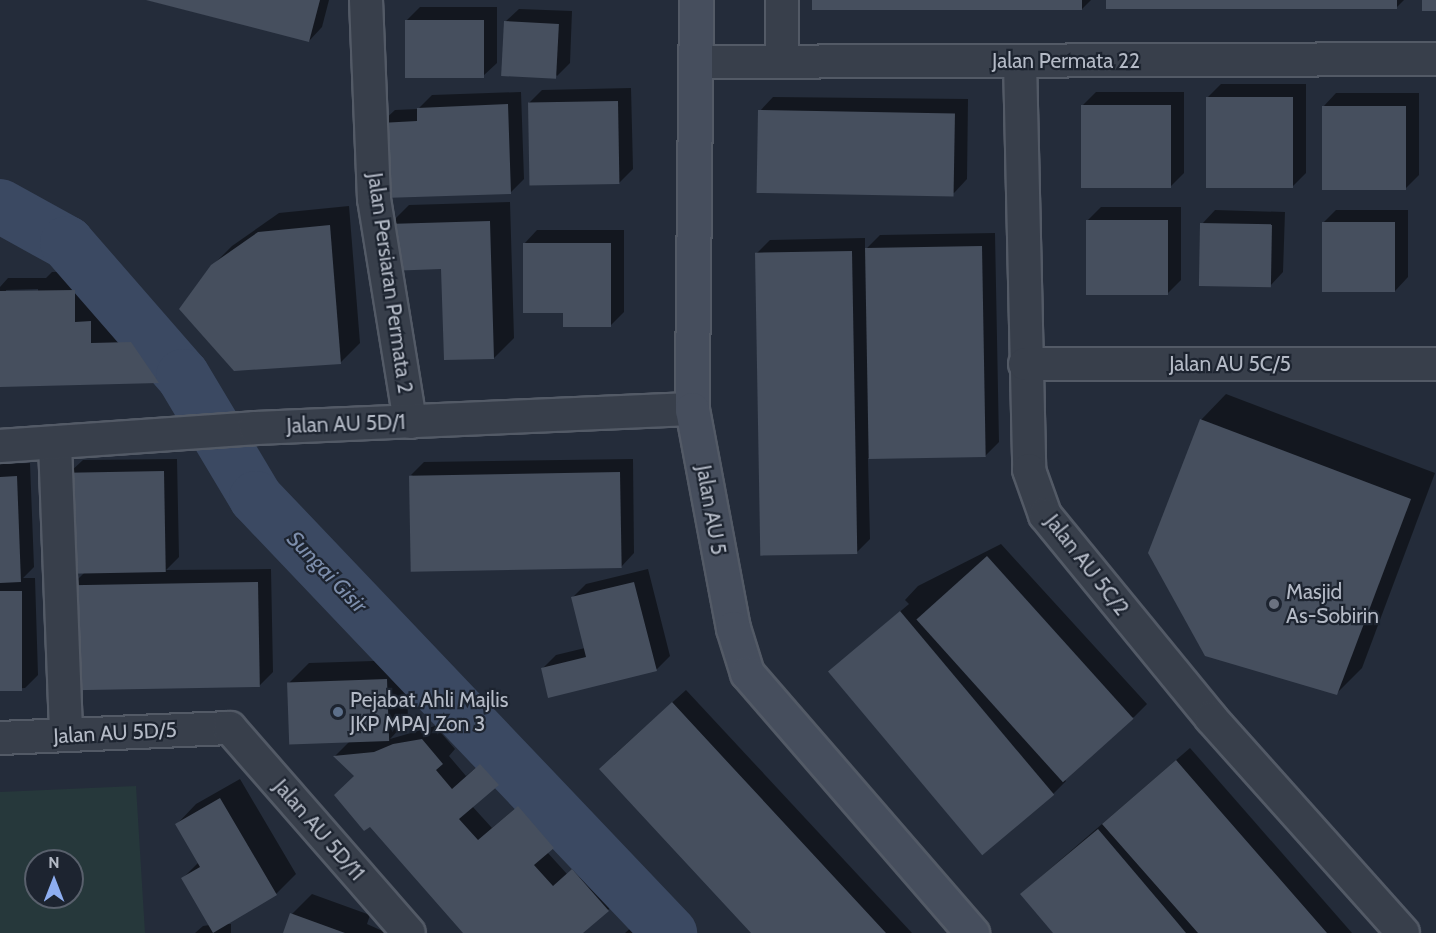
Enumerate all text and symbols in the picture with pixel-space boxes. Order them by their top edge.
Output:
street label: Jalan Permata 22 [992,48,1140,74]
street label: Jalan Persiaran Permata 2 [362,171,418,395]
street label: Jalan AU 5C/5 [1169,351,1291,377]
street label: Jalan AU 5D/1 [286,409,406,439]
street label: Jalan AU 5 [691,463,731,557]
street label: Jalan AU 5C/2 [1040,509,1134,621]
water label: Sungai Gisir [282,526,372,618]
place label: Masjid As-Sobirin [1286,579,1379,629]
marker: Masjid As-Sobirin [1267,597,1281,611]
place label: Pejabat Ahli Majlis JKP MPAJ Zon 3 [350,687,508,737]
marker: Pejabat Ahli Majlis JKP MPAJ Zon 3 [331,705,345,719]
street label: Jalan AU 5D/5 [53,717,177,749]
street label: Jalan AU 5D/11 [268,774,370,886]
north arrow [24,849,84,909]
text: N [48,853,60,872]

